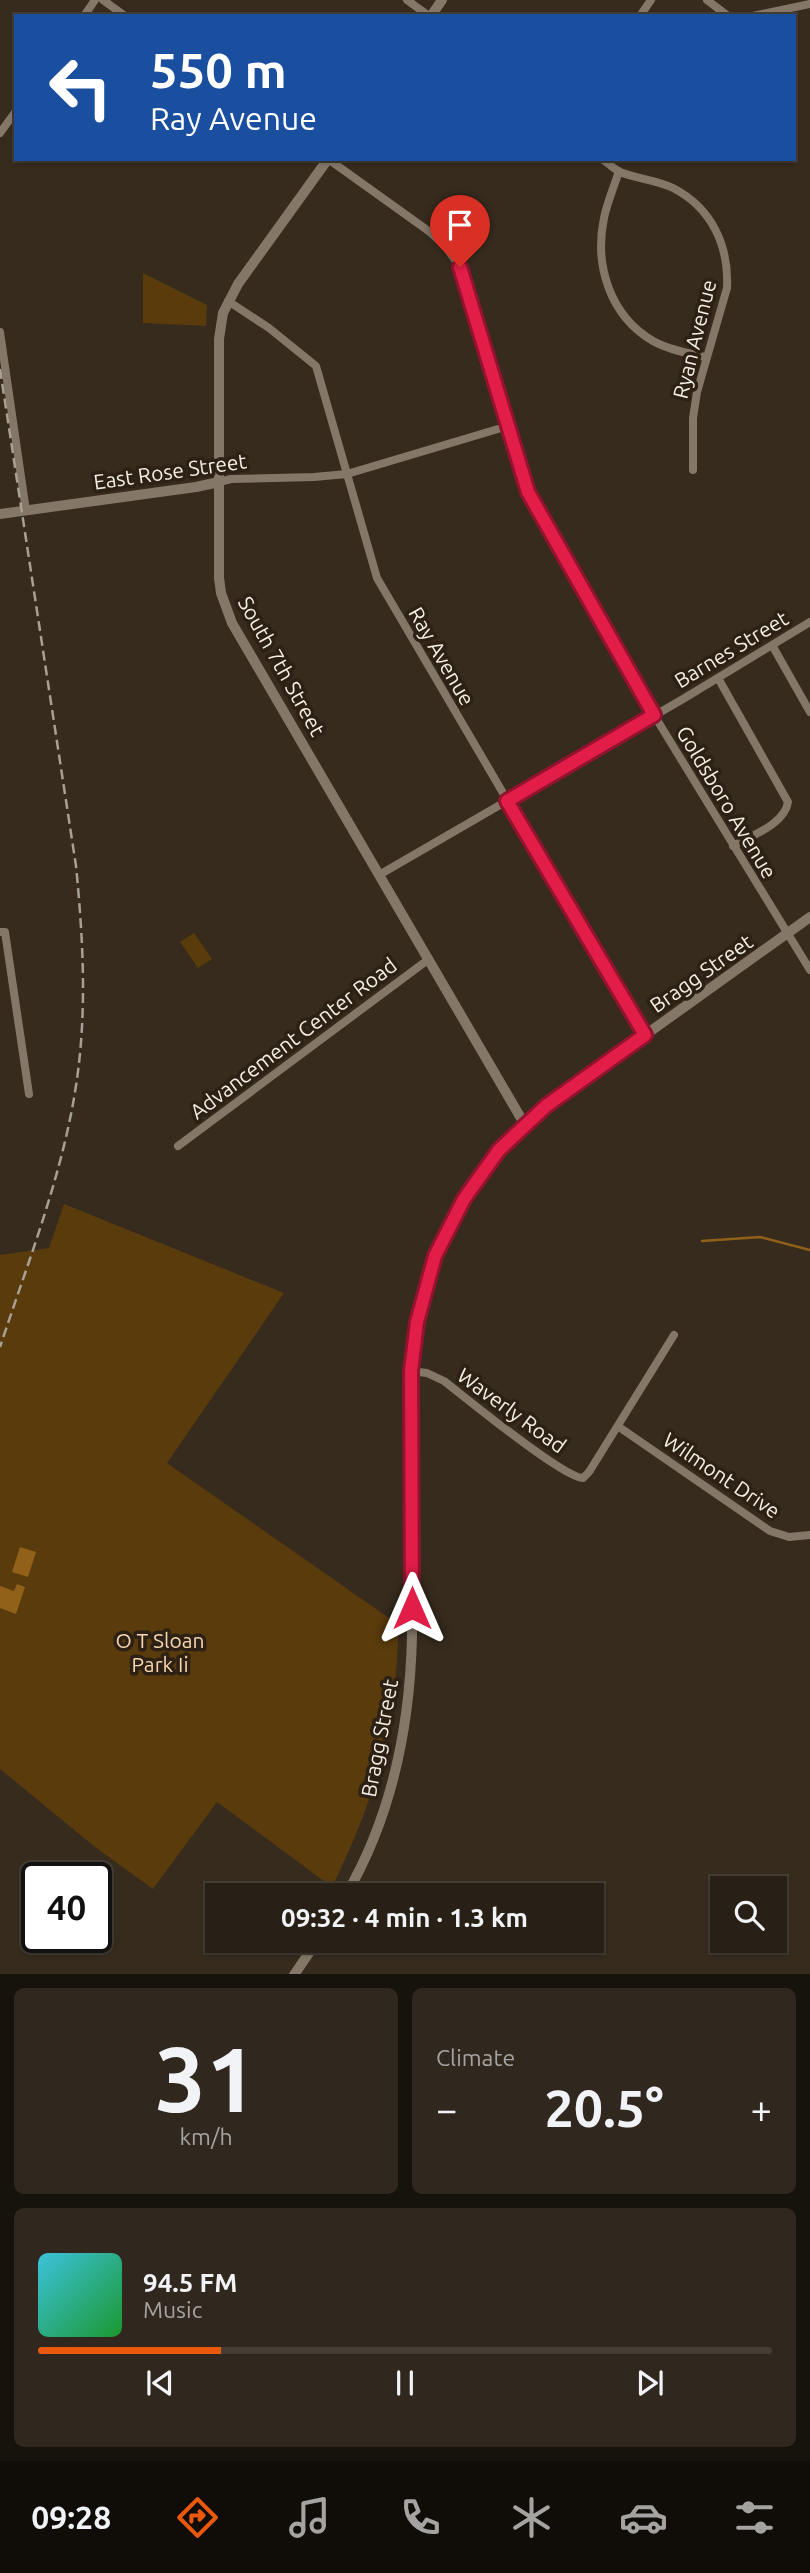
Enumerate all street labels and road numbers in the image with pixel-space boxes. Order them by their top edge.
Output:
street label: Ryan Avenue [668,277,720,401]
street label: East Rose Street [92,448,248,494]
street label: South 7th Street [234,592,330,740]
street label: Ray Avenue [404,603,480,709]
street label: Barnes Street [670,606,792,692]
street label: Goldsboro Avenue [672,721,782,883]
street label: Bragg Street [645,929,757,1017]
street label: Advancement Center Road [185,952,401,1124]
street label: Waverly Road [453,1363,571,1457]
street label: Wilmont Drive [659,1427,785,1523]
street label: Bragg Street [356,1677,402,1799]

